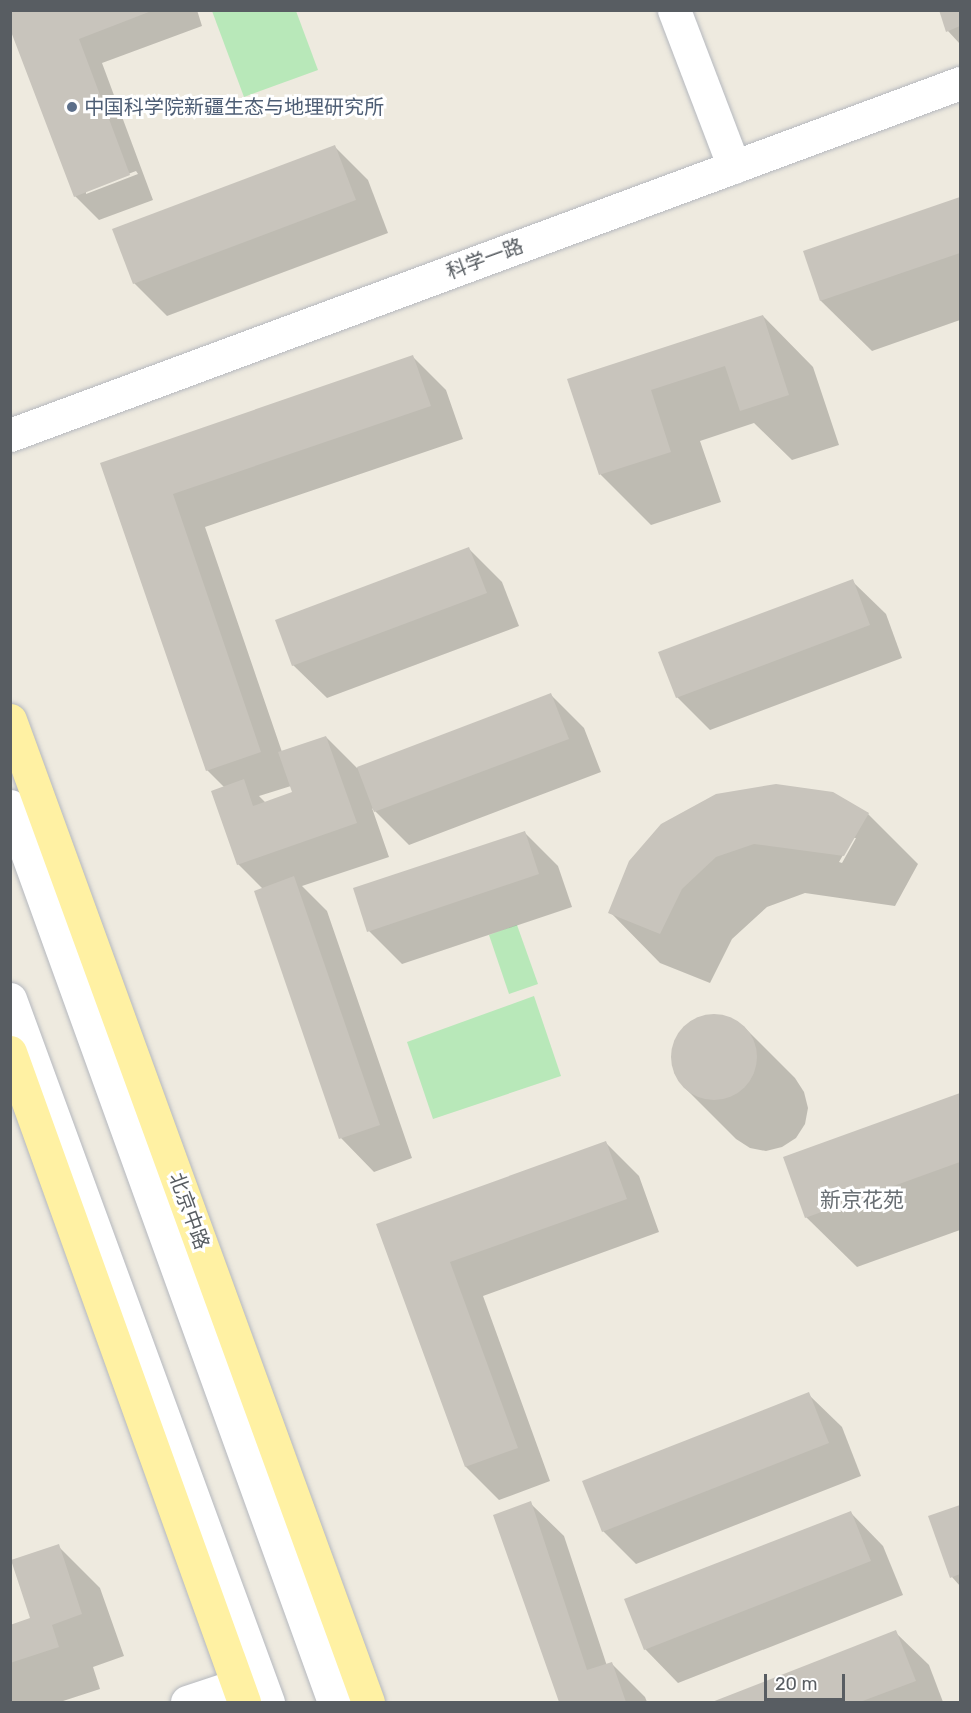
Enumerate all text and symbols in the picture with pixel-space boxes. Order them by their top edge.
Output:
place label: 中国科学院新疆生态与地理研究所 [84,95,384,119]
marker: 中国科学院新疆生态与地理研究所 [65,100,79,114]
street label: 科学一路 [443,234,527,284]
street label: 北京中路 [164,1169,214,1253]
district label: 新京花苑 [820,1187,904,1213]
scale bar [767,1662,848,1700]
text: 20 m [775,1673,817,1695]

